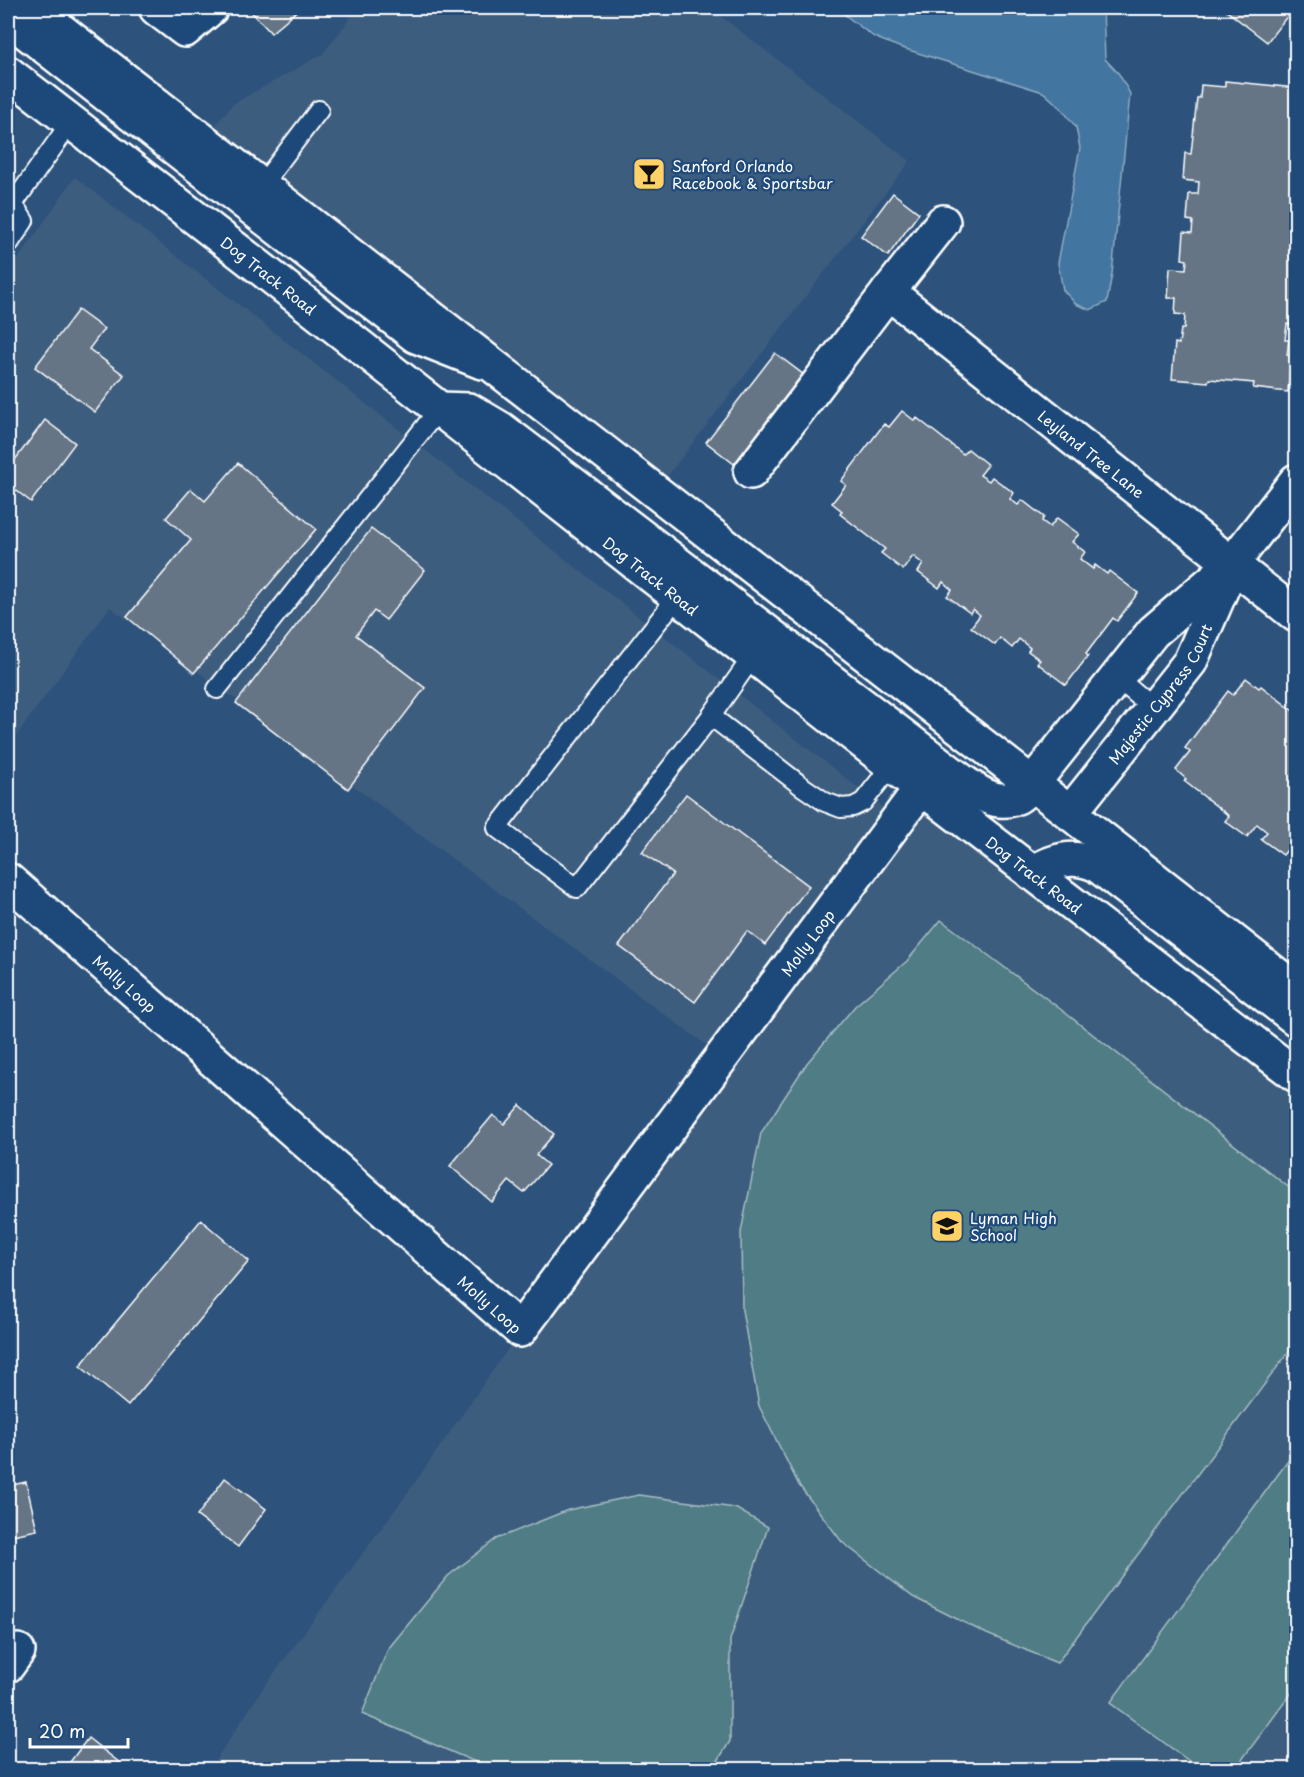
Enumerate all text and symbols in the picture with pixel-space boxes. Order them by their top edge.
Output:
place label: Sanford Orlando Racebook & Sportsbar [672,154,833,194]
bar icon: Sanford Orlando Racebook & Sportsbar [631,156,667,192]
street label: Dog Track Road [216,230,322,320]
street label: Leyland Tree Lane [1033,404,1150,503]
street label: Dog Track Road [598,530,704,620]
street label: Majestic Cypress Court [1102,620,1217,768]
street label: Dog Track Road [981,830,1087,919]
street label: Molly Loop [774,904,839,980]
street label: Molly Loop [88,949,162,1017]
place label: Lyman High School [970,1206,1057,1246]
school or university icon: Lyman High School [929,1208,965,1244]
street label: Molly Loop [453,1269,527,1338]
scale bar [30,1711,128,1749]
text: 20 m [39,1717,85,1744]

